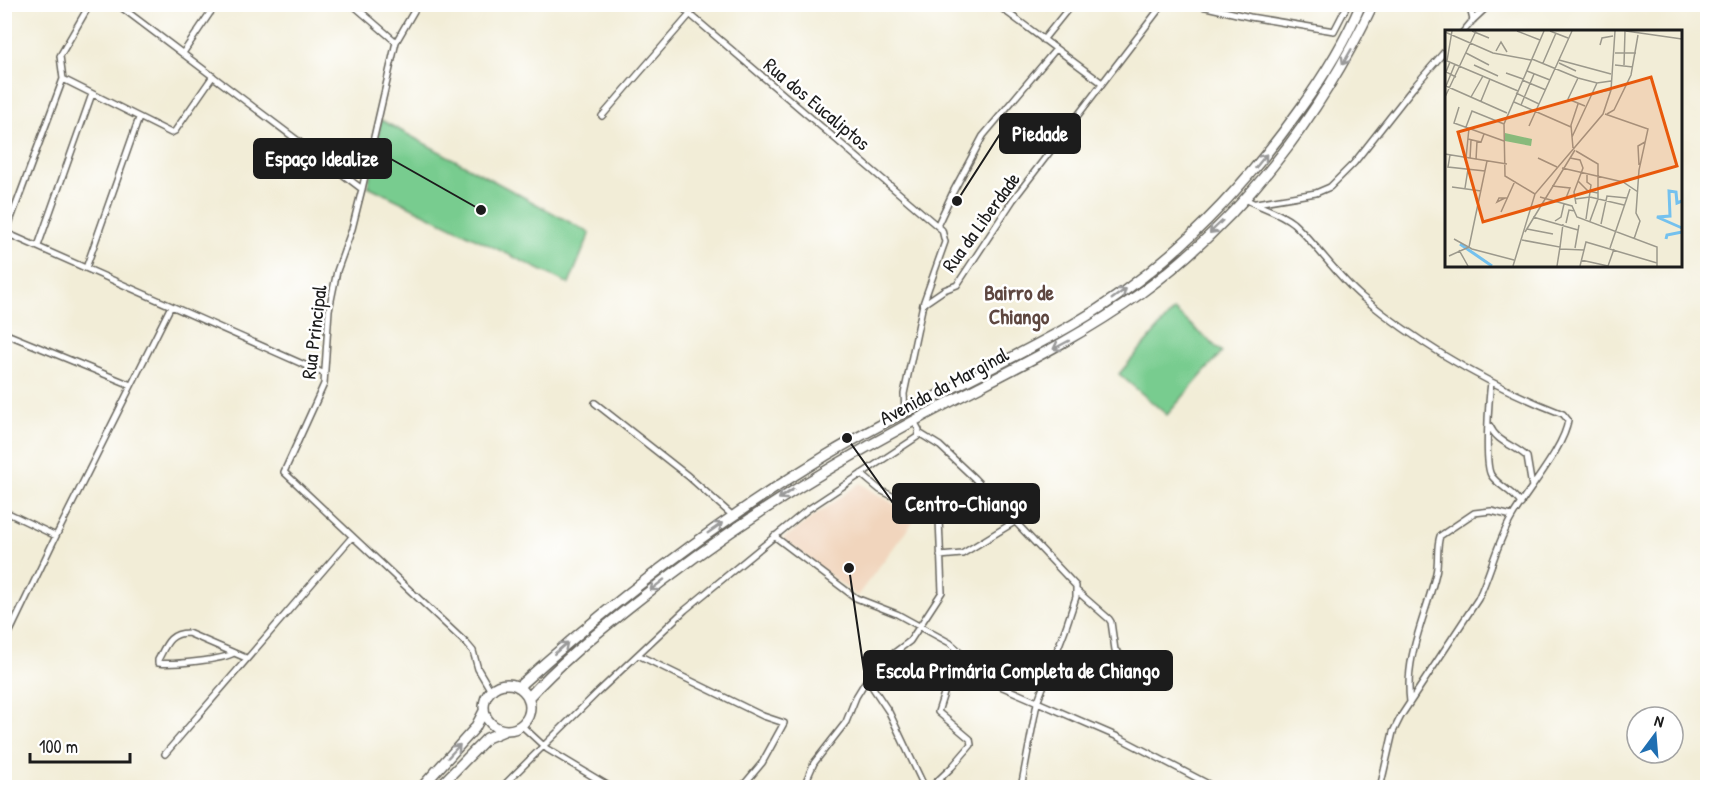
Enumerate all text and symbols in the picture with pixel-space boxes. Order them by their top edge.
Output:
inset map [1445,30,1682,267]
one-way arrow [1341,48,1353,65]
street label: Rua dos Eucaliptos [758,51,876,156]
callout: Piedade [1000,114,1080,153]
text: Piedade [1012,119,1069,148]
callout: Espaço Idealize [254,139,391,178]
text: Espaço Idealize [265,144,379,174]
one-way arrow [1254,153,1267,169]
street label: Rua da Liberdade [935,166,1026,277]
one-way arrow [1209,220,1224,235]
district label: Bairro de Chiango [984,278,1054,332]
street label: Rua Principal [294,283,333,380]
one-way arrow [1111,288,1127,300]
one-way arrow [1053,339,1070,351]
street label: Avenida da Marginal [874,340,1014,431]
callout: Centro-Chiango [893,484,1039,523]
one-way arrow [778,488,795,500]
text: Centro-Chiango [905,489,1028,519]
one-way arrow [706,522,723,534]
one-way arrow [649,579,665,592]
one-way arrow [553,641,568,655]
callout: Escola Primária Completa de Chiango [864,651,1172,690]
text: Escola Primária Completa de Chiango [876,656,1160,686]
north arrow [1625,705,1685,765]
text: N [1652,709,1667,732]
scale bar [30,726,130,764]
text: 100 m [39,734,78,759]
one-way arrow [447,743,462,758]

